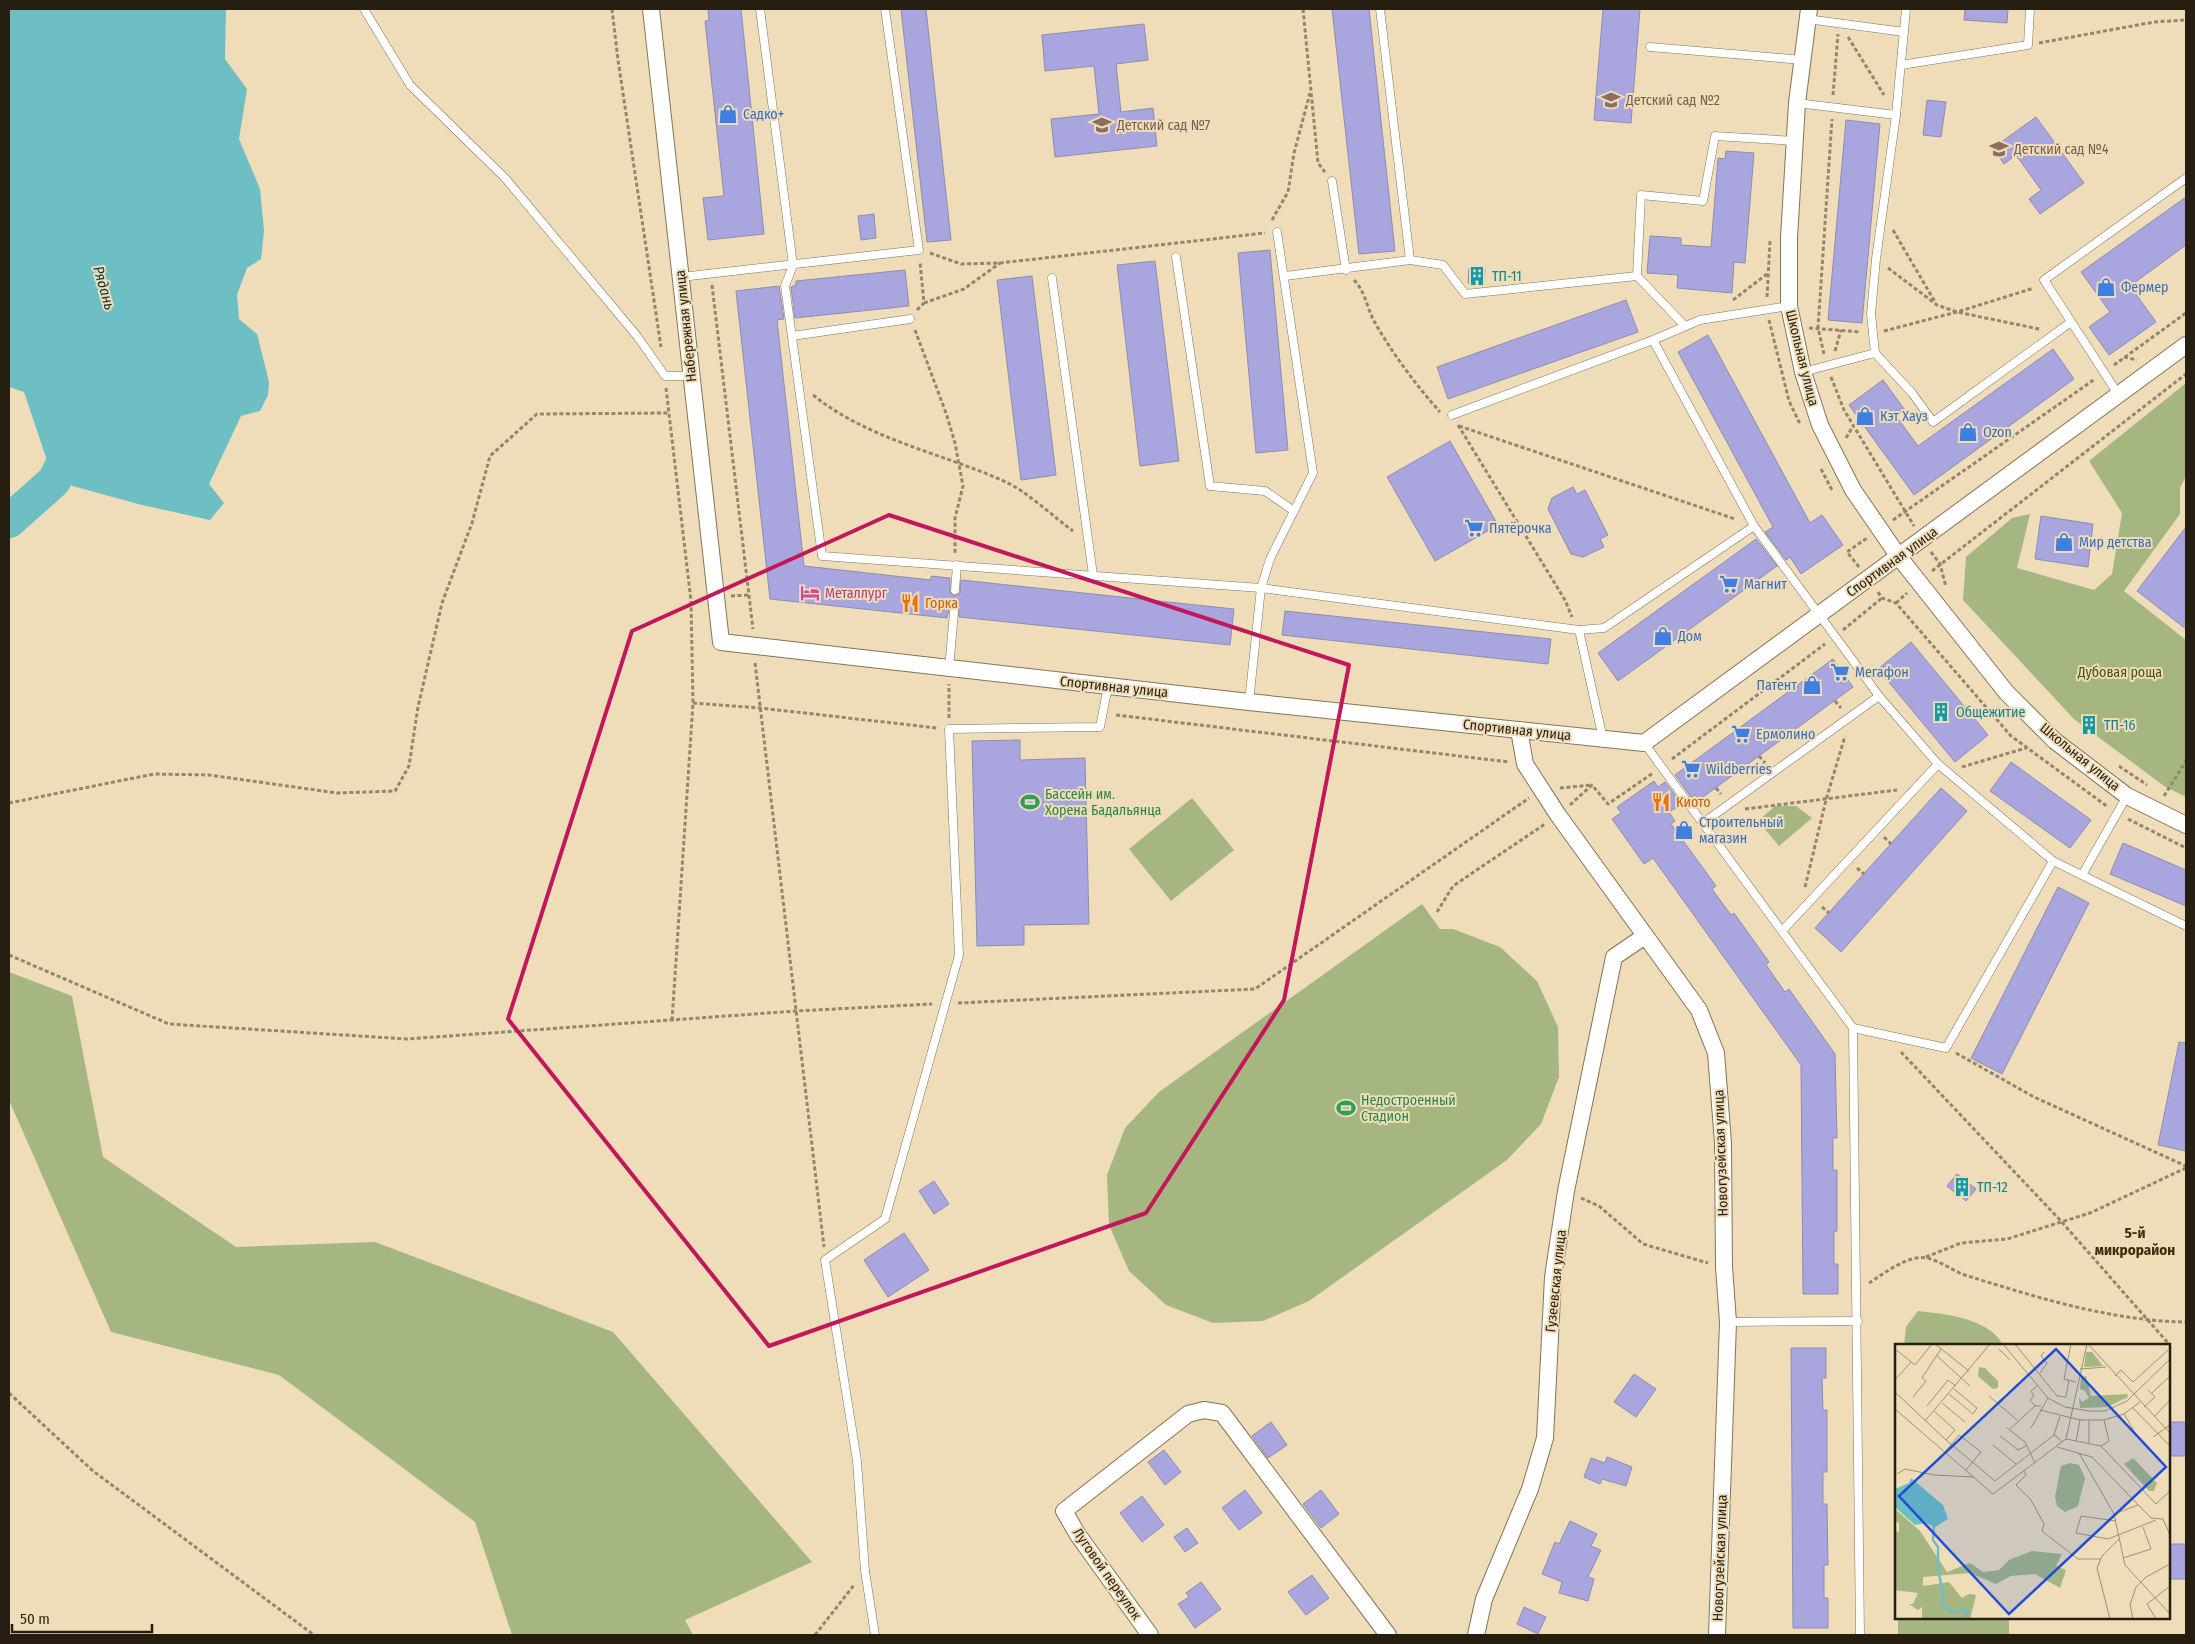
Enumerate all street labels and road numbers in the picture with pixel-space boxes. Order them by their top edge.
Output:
street label: Набережная улица [672,269,700,383]
street label: Школьная улица [1782,308,1822,408]
street label: Спортивная улица [1843,523,1941,601]
street label: Спортивная улица [1059,673,1169,701]
street label: Спортивная улица [1462,716,1572,744]
street label: Школьная улица [2036,719,2124,795]
street label: Новогузейская улица [1710,1089,1732,1217]
street label: Гузеевская улица [1542,1229,1570,1333]
street label: Новогузейская улица [1709,1494,1731,1622]
street label: Луговой переулок [1069,1525,1145,1623]

